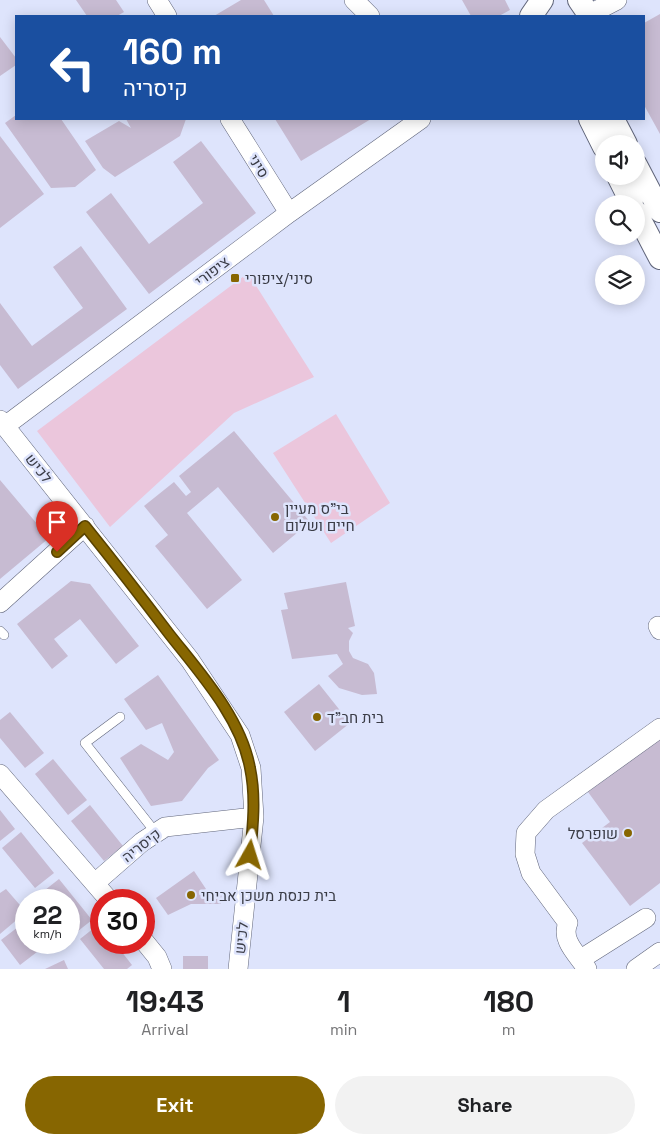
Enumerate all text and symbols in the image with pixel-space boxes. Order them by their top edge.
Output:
text: 160 m [123,30,222,74]
icon: left [40,35,105,100]
text: קיסריה [123,74,188,102]
map controls [595,135,645,305]
button: sound [595,135,645,185]
street label: סיני [245,151,273,181]
button: search [595,195,645,245]
street label: ציפורי [191,252,233,290]
button: layers [595,255,645,305]
place label: סיני/ציפורי [245,269,313,288]
marker: סיני/ציפורי [229,272,241,284]
street label: לכיש [21,450,57,487]
place label: בי"ס מעיין חיים ושלום [285,499,355,535]
pin [36,501,78,552]
icon: arrive [43,508,71,536]
marker: בי"ס מעיין חיים ושלום [269,511,281,523]
place label: בית חב"ד [327,708,384,727]
marker: בית חב"ד [311,711,323,723]
street label: קיסריה [118,824,164,866]
place label: שופרסל [568,824,618,843]
marker: שופרסל [622,827,634,839]
position arrow [223,828,275,880]
place label: בית כנסת משכן אביחי [201,886,336,905]
speed limit sign: 30 [90,889,155,954]
marker: בית כנסת משכן אביחי [185,889,197,901]
text: 22 [33,899,62,931]
street label: לכיש [230,921,252,955]
text: km/h [33,926,62,942]
text: 19:43 [126,982,204,1021]
text: 1 [337,982,350,1021]
text: 180 [483,982,534,1021]
text: Arrival [141,1019,189,1040]
text: min [330,1019,357,1040]
text: m [502,1019,516,1040]
button: Exit [25,1076,325,1134]
button: Share [335,1076,635,1134]

